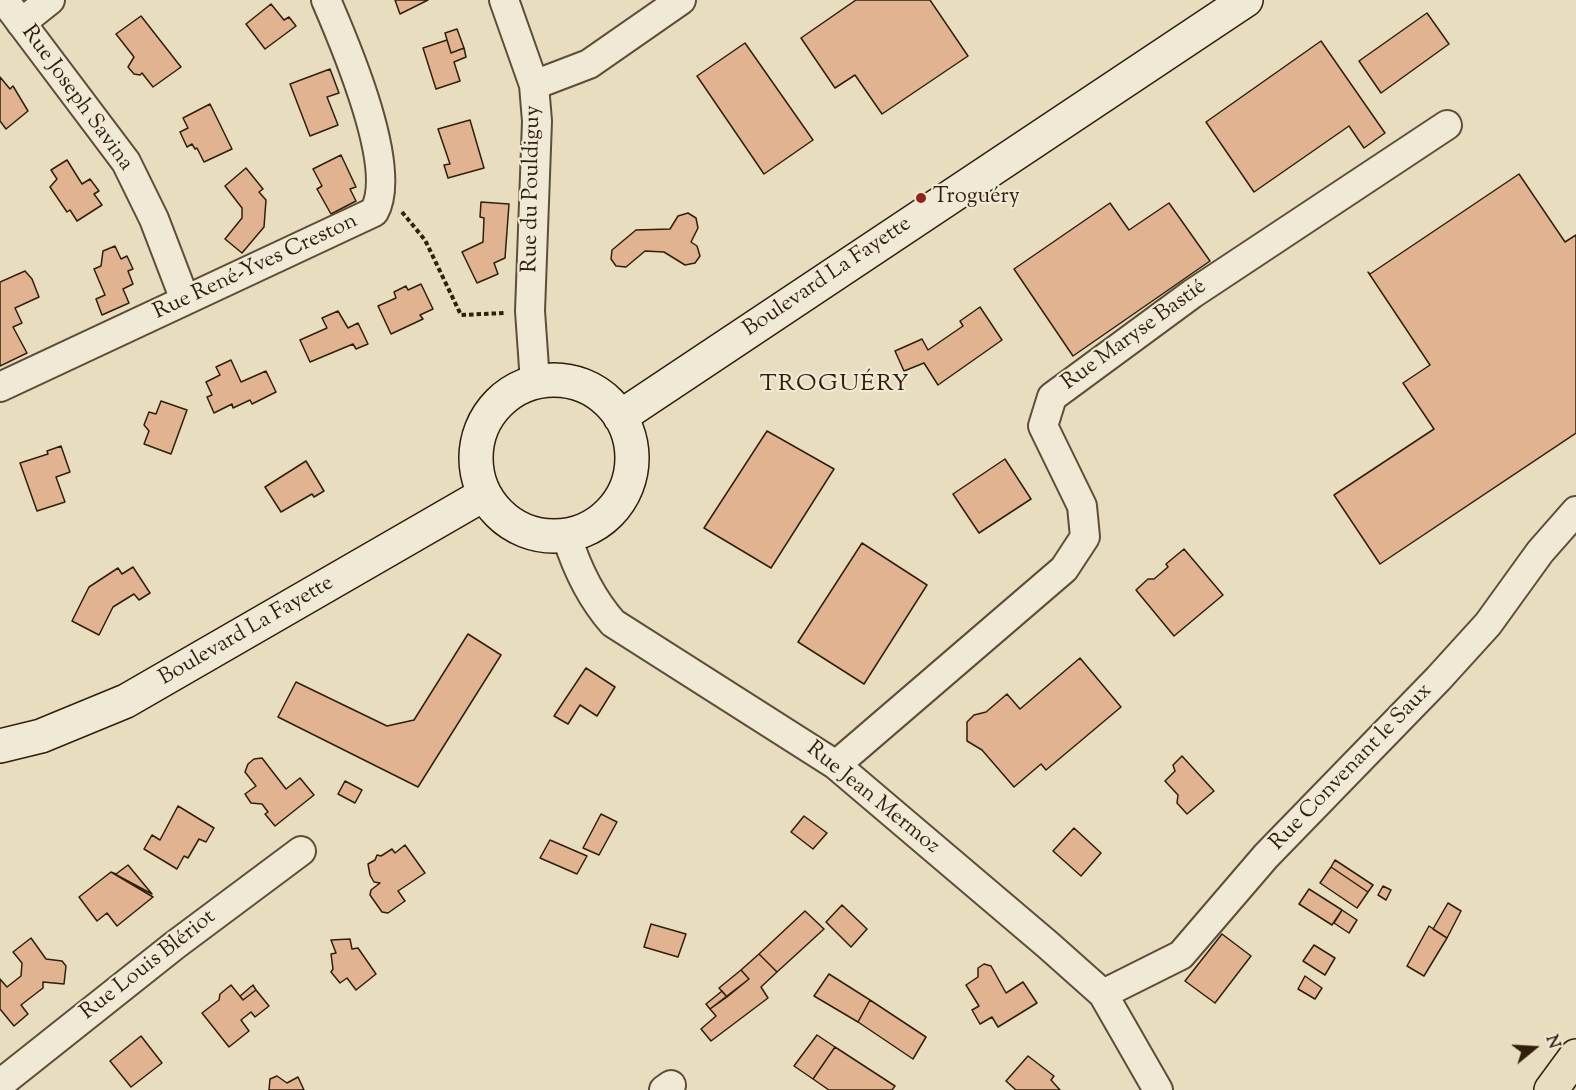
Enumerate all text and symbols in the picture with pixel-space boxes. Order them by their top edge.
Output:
street label: Rue Joseph Savina [14,21,138,177]
street label: Rue du Pouldiguy [518,105,548,273]
place label: Troguéry [933,185,1020,211]
marker: Troguéry [914,191,928,205]
street label: Rue René-Yves Creston [150,209,362,327]
street label: Boulevard La Fayette [739,212,917,344]
street label: Rue Maryse Bastié [1058,275,1212,397]
district label: TROGUÉRY [760,372,910,400]
street label: Boulevard La Fayette [155,571,339,693]
street label: Rue Convenant le Saux [1265,679,1439,857]
street label: Rue Jean Mermoz [800,737,944,861]
street label: Rue Louis Blériot [76,905,222,1027]
north arrow [1504,1018,1564,1078]
text: N [1539,1033,1565,1052]

